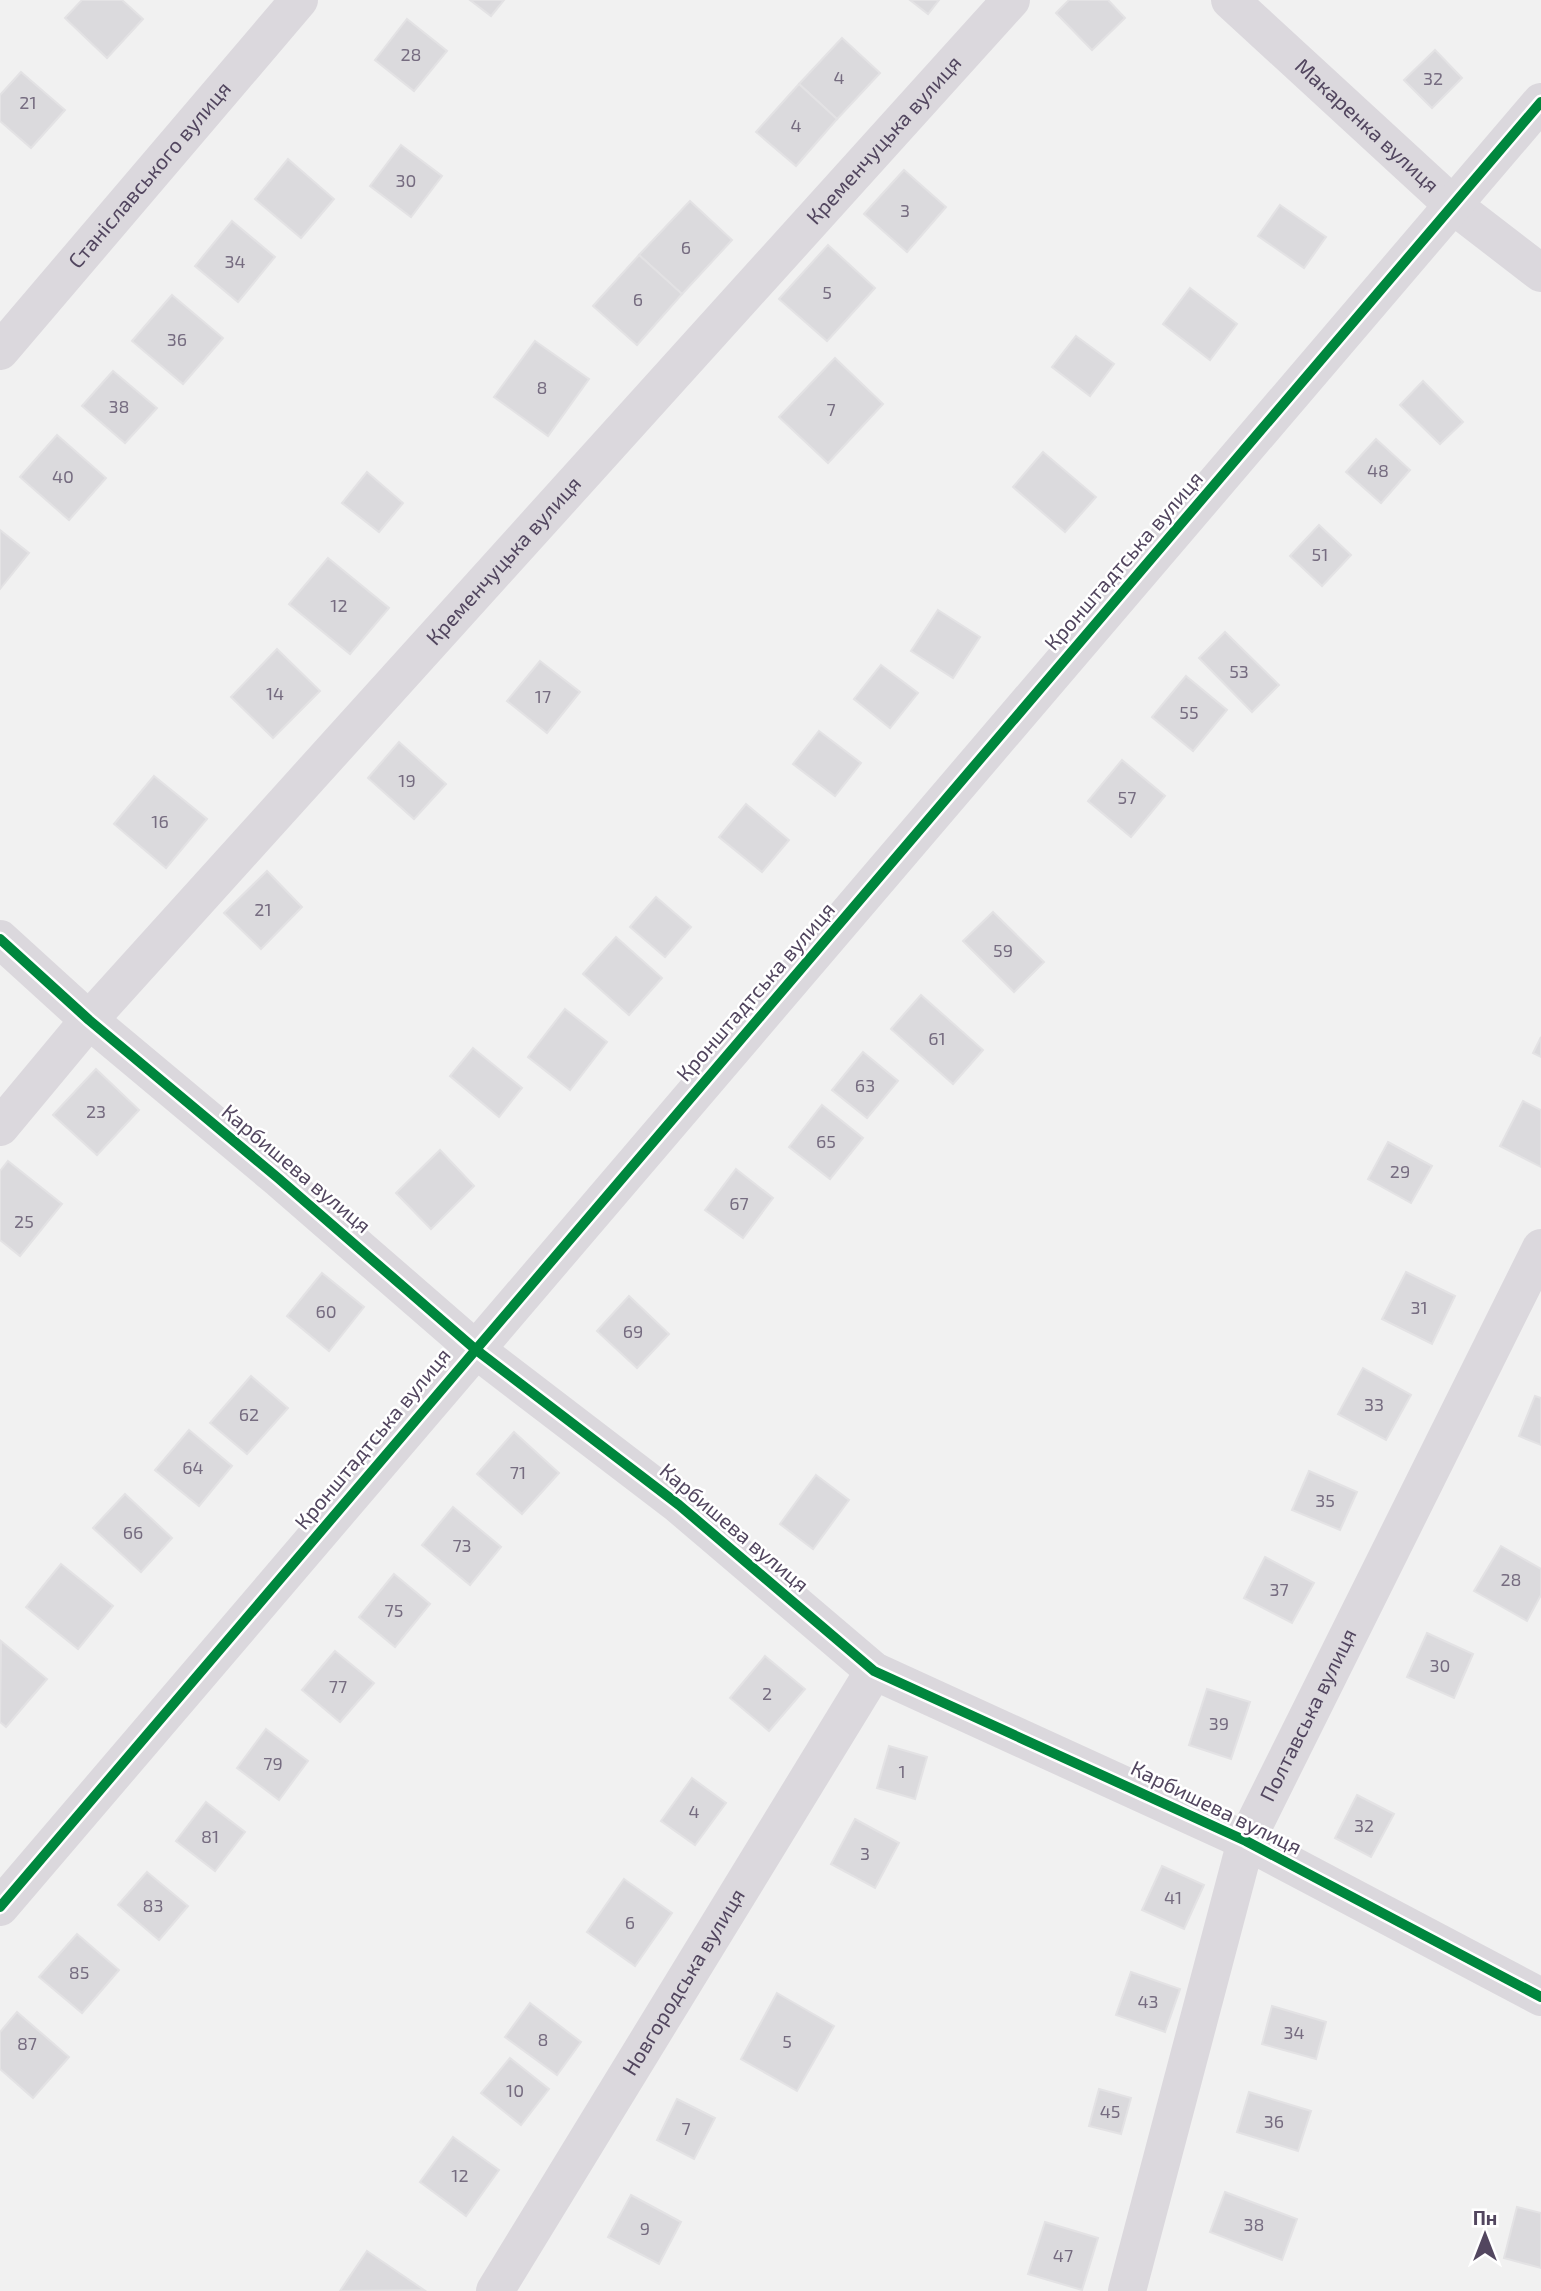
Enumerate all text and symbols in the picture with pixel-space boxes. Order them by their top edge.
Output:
house number: 28 [400,43,422,65]
street label: Кременчуцька вулиця [800,50,966,229]
street label: Макаренка вулиця [1291,53,1445,197]
house number: 4 [833,66,845,88]
house number: 32 [1423,67,1443,89]
street label: Станіславського вулиця [62,76,235,273]
house number: 21 [19,91,37,113]
house number: 4 [790,114,802,136]
house number: 30 [396,169,416,191]
house number: 3 [900,199,910,221]
house number: 6 [681,236,691,258]
house number: 34 [224,250,246,272]
house number: 5 [822,281,832,303]
house number: 6 [633,288,643,310]
house number: 36 [167,328,187,350]
house number: 8 [537,376,547,398]
house number: 38 [109,395,129,417]
house number: 7 [826,398,836,420]
house number: 48 [1367,459,1389,481]
house number: 40 [52,465,74,487]
street label: Кронштадтська вулиця [1038,465,1208,655]
street label: Кременчуцька вулиця [420,470,585,649]
house number: 51 [1312,543,1328,565]
house number: 12 [330,594,348,616]
house number: 53 [1229,660,1249,682]
house number: 14 [266,682,284,704]
house number: 17 [535,685,551,707]
house number: 55 [1179,701,1199,723]
house number: 19 [398,769,416,791]
house number: 57 [1118,786,1136,808]
house number: 16 [151,810,169,832]
street label: Кронштадтська вулиця [670,896,840,1086]
house number: 21 [254,898,272,920]
house number: 59 [993,939,1013,961]
house number: 61 [928,1027,946,1049]
house number: 63 [855,1074,875,1096]
street label: Карбишева вулиця [217,1098,377,1238]
house number: 23 [86,1100,106,1122]
house number: 65 [816,1130,836,1152]
house number: 29 [1390,1160,1410,1182]
house number: 67 [729,1192,749,1214]
house number: 25 [14,1210,34,1232]
house number: 31 [1410,1296,1428,1318]
house number: 60 [315,1300,337,1322]
house number: 69 [623,1320,643,1342]
street label: Кронштадтська вулиця [289,1342,456,1534]
house number: 33 [1364,1393,1384,1415]
house number: 62 [239,1403,259,1425]
house number: 64 [182,1456,204,1478]
street label: Карбишева вулиця [655,1457,815,1597]
house number: 71 [510,1461,526,1483]
house number: 35 [1315,1489,1335,1511]
house number: 66 [123,1521,143,1543]
house number: 73 [452,1534,472,1556]
house number: 28 [1500,1568,1522,1590]
house number: 37 [1269,1578,1289,1600]
house number: 75 [385,1599,403,1621]
street label: Полтавська вулиця [1254,1624,1361,1805]
house number: 30 [1430,1654,1450,1676]
house number: 77 [329,1675,347,1697]
house number: 2 [762,1682,772,1704]
house number: 39 [1209,1712,1229,1734]
house number: 79 [263,1752,283,1774]
street label: Карбишева вулиця [1127,1754,1306,1860]
house number: 1 [898,1760,906,1782]
house number: 4 [688,1800,700,1822]
house number: 32 [1354,1814,1374,1836]
house number: 81 [201,1825,219,1847]
house number: 3 [860,1842,870,1864]
street label: Новгородська вулиця [616,1883,749,2079]
house number: 41 [1164,1886,1182,1908]
house number: 83 [143,1894,163,1916]
house number: 6 [625,1911,635,1933]
house number: 85 [69,1961,89,1983]
house number: 43 [1137,1990,1159,2012]
house number: 34 [1283,2021,1305,2043]
house number: 8 [538,2028,548,2050]
house number: 5 [782,2030,792,2052]
house number: 87 [17,2032,37,2054]
house number: 10 [506,2079,524,2101]
house number: 45 [1100,2100,1120,2122]
house number: 36 [1264,2110,1284,2132]
house number: 7 [681,2117,691,2139]
house number: 12 [451,2164,469,2186]
north arrow [1450,2200,1520,2270]
text: Пн [1473,2206,1497,2229]
house number: 38 [1244,2213,1264,2235]
house number: 9 [640,2217,650,2239]
house number: 47 [1053,2244,1073,2266]

